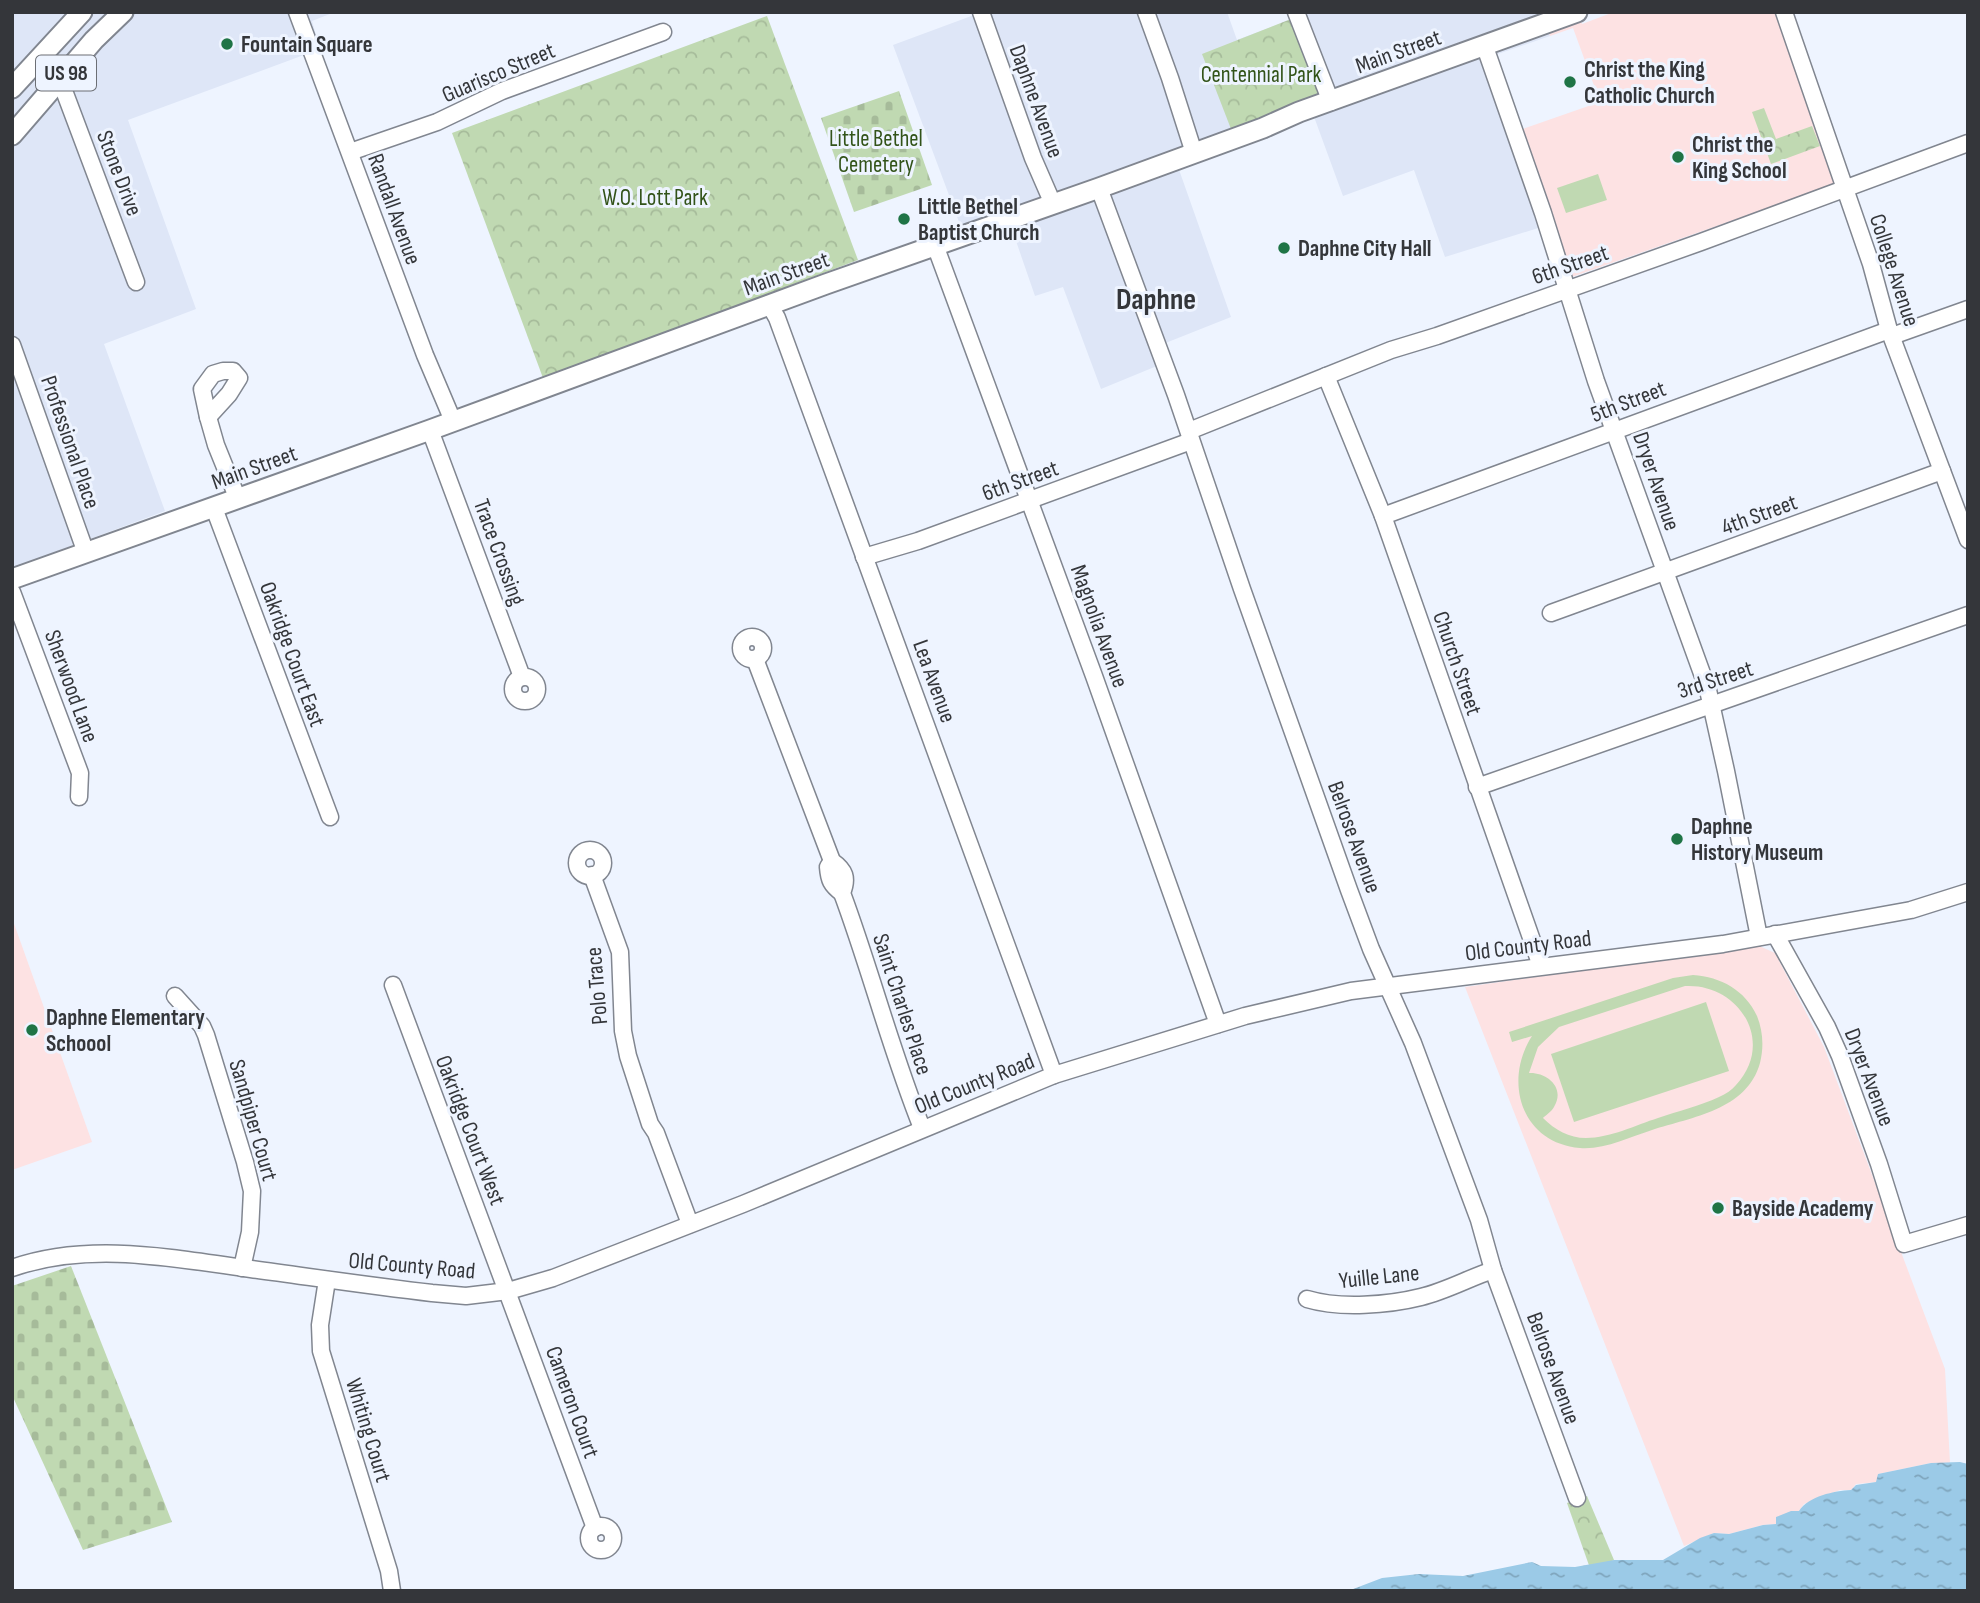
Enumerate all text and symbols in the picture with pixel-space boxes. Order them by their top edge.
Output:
street label: Main Street [1352,24,1445,80]
place label: Fountain Square [241,31,373,59]
marker: Fountain Square [219,36,235,52]
street label: Guarisco Street [438,37,559,109]
street label: Daphne Avenue [1003,41,1069,162]
road number: US 98 [36,56,96,90]
place label: Christ the King Catholic Church [1584,56,1715,110]
park label: Centennial Park [1201,61,1322,89]
marker: Christ the King Catholic Church [1562,74,1578,90]
park label: Little Bethel Cemetery [829,125,923,179]
street label: Stone Drive [90,127,148,220]
place label: Christ the King School [1692,131,1787,185]
marker: Christ the King School [1670,149,1686,165]
street label: Randall Avenue [361,150,427,269]
park label: W.O. Lott Park [602,184,708,212]
place label: Little Bethel Baptist Church [918,193,1040,247]
marker: Little Bethel Baptist Church [896,211,912,227]
street label: College Avenue [1863,211,1925,330]
place label: Daphne City Hall [1298,235,1431,263]
street label: 6th Street [1528,239,1612,291]
marker: Daphne City Hall [1276,240,1292,256]
street label: Main Street [740,246,833,302]
district label: Daphne [1116,282,1196,318]
street label: Professional Place [34,372,106,512]
street label: 5th Street [1587,375,1670,429]
street label: Dryer Avenue [1626,428,1686,534]
street label: Main Street [208,440,301,496]
street label: 6th Street [978,454,1062,508]
street label: 4th Street [1718,488,1801,542]
street label: Trace Crossing [467,495,531,609]
street label: Magnolia Avenue [1064,561,1134,692]
street label: Oakridge Court East [253,578,331,731]
street label: Church Street [1426,608,1488,719]
street label: Sherwood Lane [38,626,104,746]
street label: Lea Avenue [906,636,962,727]
street label: 3rd Street [1674,655,1757,705]
street label: Belrose Avenue [1321,778,1387,897]
place label: Daphne History Museum [1691,813,1823,867]
marker: Daphne History Museum [1669,831,1685,847]
street label: Old County Road [1463,924,1593,968]
street label: Saint Charles Place [866,930,938,1078]
street label: Polo Trace [580,946,614,1026]
place label: Daphne Elementary Schoool [46,1004,205,1058]
marker: Daphne Elementary Schoool [24,1022,40,1038]
street label: Dryer Avenue [1838,1024,1901,1130]
street label: Old County Road [910,1047,1038,1121]
street label: Oakridge Court West [429,1052,511,1209]
street label: Sandpiper Court [222,1056,284,1184]
place label: Bayside Academy [1732,1195,1874,1223]
marker: Bayside Academy [1710,1200,1726,1216]
street label: Old County Road [347,1247,476,1285]
street label: Yuille Lane [1338,1259,1421,1295]
street label: Belrose Avenue [1520,1309,1586,1428]
street label: Cameron Court [539,1343,605,1462]
street label: Whiting Court [339,1375,397,1486]

